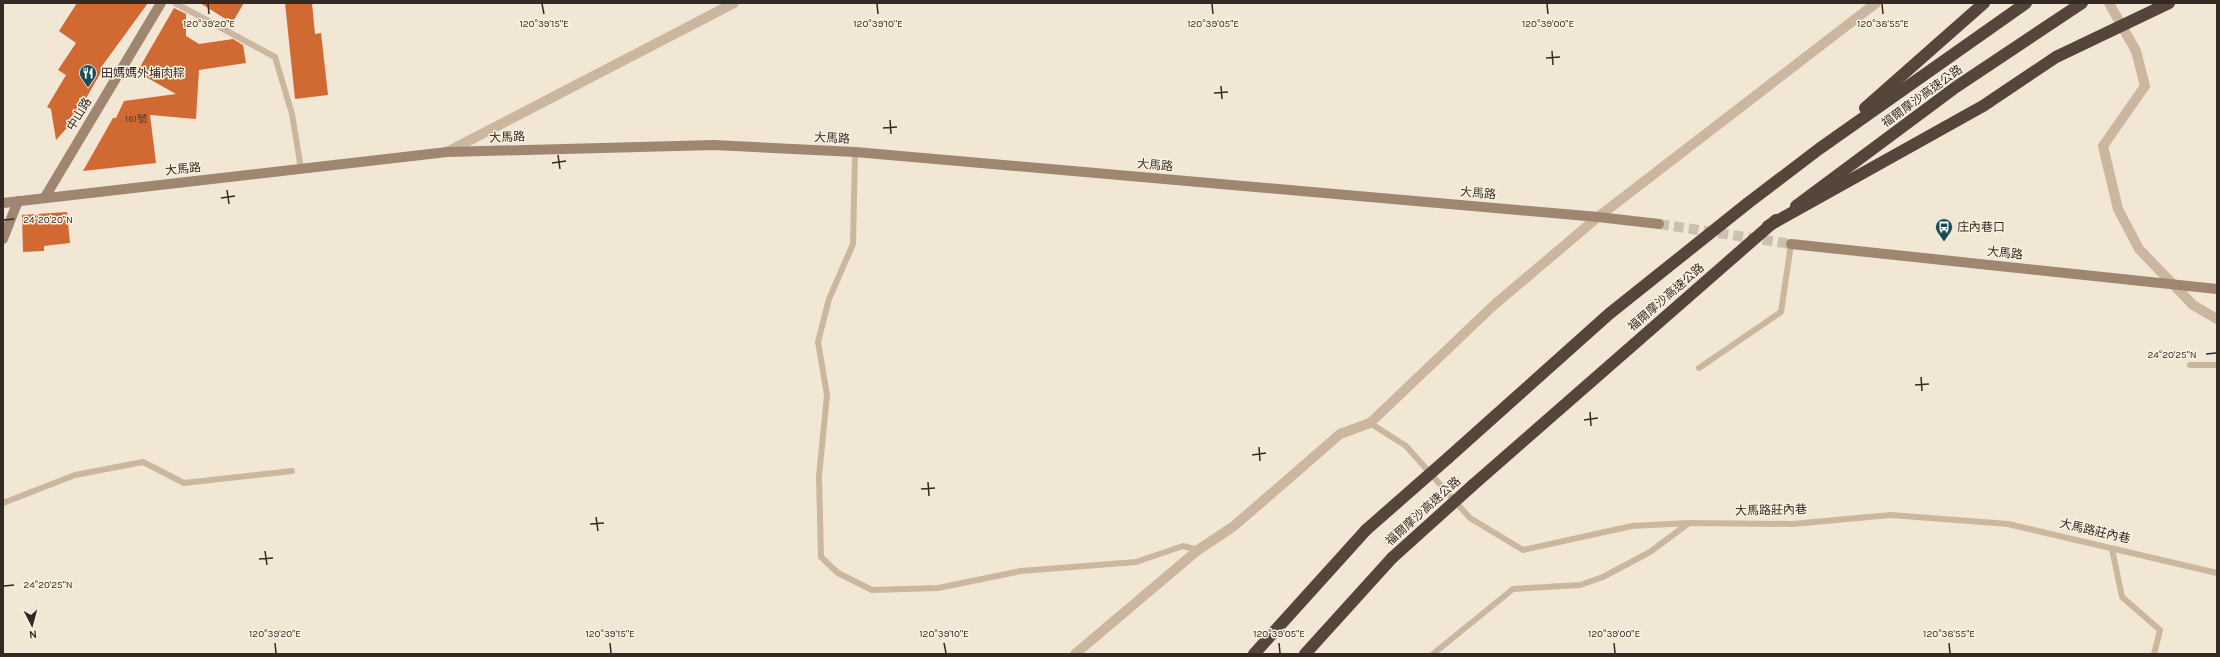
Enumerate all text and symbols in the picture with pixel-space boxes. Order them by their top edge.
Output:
text: 120°39'20"E [183,18,235,30]
text: 120°39'15"E [519,18,569,30]
text: 120°39'10"E [853,18,903,30]
text: 120°39'05"E [1187,18,1239,30]
text: 120°39'00"E [1522,18,1574,30]
text: 120°38'55"E [1857,18,1909,30]
street label: 福爾摩沙高速公路 [1879,62,1965,130]
restaurant icon: 田媽媽外埔肉粽 [78,63,98,88]
place label: 田媽媽外埔肉粽 [101,66,185,80]
street label: 中山路 [64,95,94,133]
house number: 161號 [125,113,147,125]
street label: 大馬路 [489,129,525,145]
street label: 大馬路 [814,130,850,146]
street label: 大馬路 [1136,156,1174,174]
street label: 大馬路 [164,160,202,178]
street label: 大馬路 [1459,184,1497,202]
text: 24°20'20"N [23,214,73,226]
bus stop icon: 庄內巷口 [1934,217,1954,242]
place label: 庄內巷口 [1957,220,2005,234]
street label: 大馬路 [1986,244,2024,262]
street label: 福爾摩沙高速公路 [1625,260,1707,334]
text: 24°20'25"N [2147,349,2197,361]
street label: 福爾摩沙高速公路 [1383,474,1463,548]
street label: 大馬路莊內巷 [1735,502,1807,518]
street label: 大馬路莊內巷 [2058,516,2132,546]
text: 24°20'25"N [23,579,73,591]
north arrow [12,605,52,645]
text: N [28,628,38,641]
text: 120°39'20"E [249,628,301,640]
text: 120°39'15"E [585,628,635,640]
text: 120°39'10"E [919,628,969,640]
text: 120°39'05"E [1253,628,1305,640]
text: 120°39'00"E [1588,628,1640,640]
text: 120°38'55"E [1923,628,1975,640]

